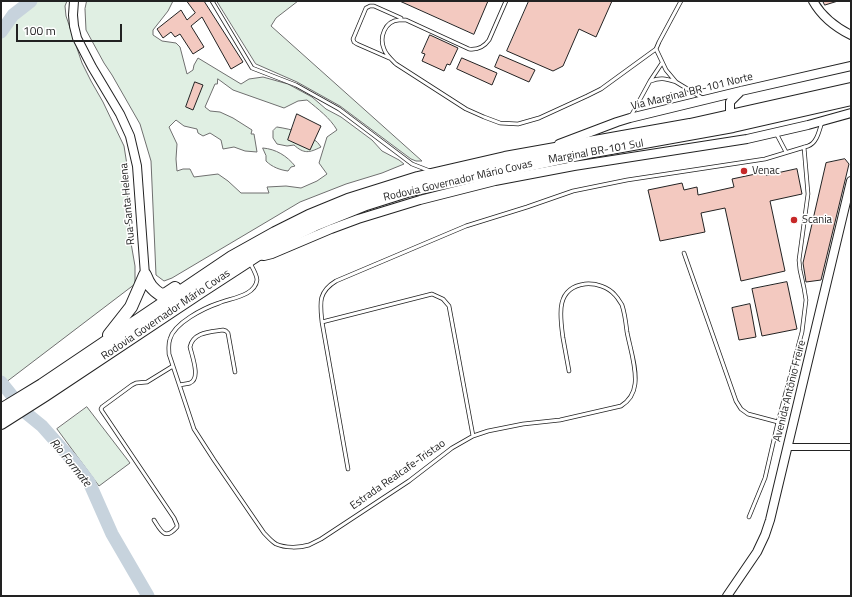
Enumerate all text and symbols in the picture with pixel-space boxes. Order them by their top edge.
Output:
scale bar [18,16,124,42]
text: 100 m [23,21,56,40]
street label: Via Marginal BR-101 Norte [630,70,754,114]
street label: Marginal BR-101 Sul [547,137,645,167]
street label: Rodovia Governador Mário Covas [382,157,534,205]
street label: Rua Santa Helena [118,163,138,245]
place label: Venac [752,164,780,178]
marker: Venac [739,166,749,176]
place label: Scania [802,213,832,227]
marker: Scania [789,215,799,225]
street label: Rodovia Governador Mário Covas [99,267,233,363]
street label: Avenida Antônio Freire [771,339,809,443]
water label: Rio Formate [46,436,94,490]
street label: Estrada Realcafe-Tristao [348,437,448,513]

